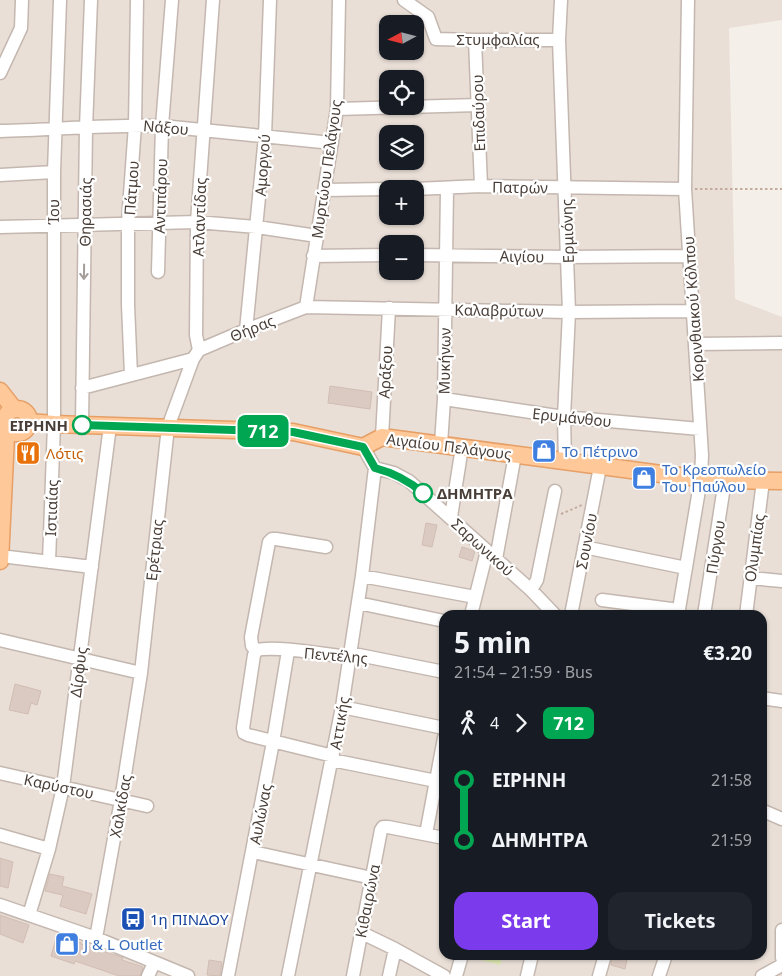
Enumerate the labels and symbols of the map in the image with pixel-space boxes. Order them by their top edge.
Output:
north arrow [379,15,424,60]
street label: Στυμφαλίας [456,29,540,49]
street label: Επιδαύρου [467,74,489,152]
street label: Μυρτώου Πελάγους [306,98,346,240]
street label: Νάξου [142,115,190,139]
street label: Αμοργού [250,133,274,197]
street label: Αντιπάρου [149,158,171,234]
street label: Πάτμου [119,160,143,216]
street label: Θηρασιάς [74,177,96,247]
street label: Ατλαντίδας [188,177,210,257]
street label: Πατρών [492,177,548,197]
street label: Ερμιόνης [556,198,578,264]
street label: Ίου [43,199,63,225]
street label: Κορινθιακού Κόλπου [678,235,708,383]
street label: Αιγίου [499,246,545,266]
one-way arrow [79,264,89,280]
street label: Καλαβρύτων [454,299,544,321]
street label: Θήρας [227,310,277,346]
street label: Μυκήνων [433,327,455,394]
street label: Αράξου [374,345,396,399]
street label: Ερυμάνθου [531,403,613,431]
place label: ΕΙΡΗΝΗ [9,415,68,435]
marker: ΕΙΡΗΝΗ [72,415,92,435]
line badge: 712 [234,415,292,447]
street label: Αιγαίου Πελάγους [385,428,513,464]
shop icon: Το Πέτρινο [531,438,557,464]
restaurant icon: Λότις [15,440,41,466]
place label: Το Πέτρινο [562,441,638,461]
place label: Λότις [46,443,83,463]
place label: Το Κρεοπωλείο Του Παύλου [662,459,766,496]
shop icon: Το Κρεοπωλείο Του Παύλου [631,465,657,491]
street label: Ιστιαίας [40,479,62,537]
marker: ΔΗΜΗΤΡΑ [413,483,433,503]
place label: ΔΗΜΗΤΡΑ [437,483,513,503]
street label: Σουνίου [571,511,601,571]
street label: Ολυμπίας [739,513,769,583]
street label: Σαρωνικού [448,514,518,580]
street label: Ερέτριας [141,518,167,582]
street label: Πύργου [701,519,729,575]
street label: Πεντέλης [303,642,369,668]
street label: Δίρφυς [65,646,91,698]
street label: Αττικής [324,695,354,751]
street label: Καρύστου [22,769,96,803]
street label: Χαλκίδας [105,773,135,839]
street label: Αυλώνας [244,782,276,846]
street label: Κιθαιρώνα [350,862,384,940]
bus stop icon: 1η ΠΙΝΔΟΥ [120,906,146,932]
place label: 1η ΠΙΝΔΟΥ [150,909,229,929]
shop icon: J & L Outlet [54,931,80,957]
place label: J & L Outlet [82,934,163,954]

